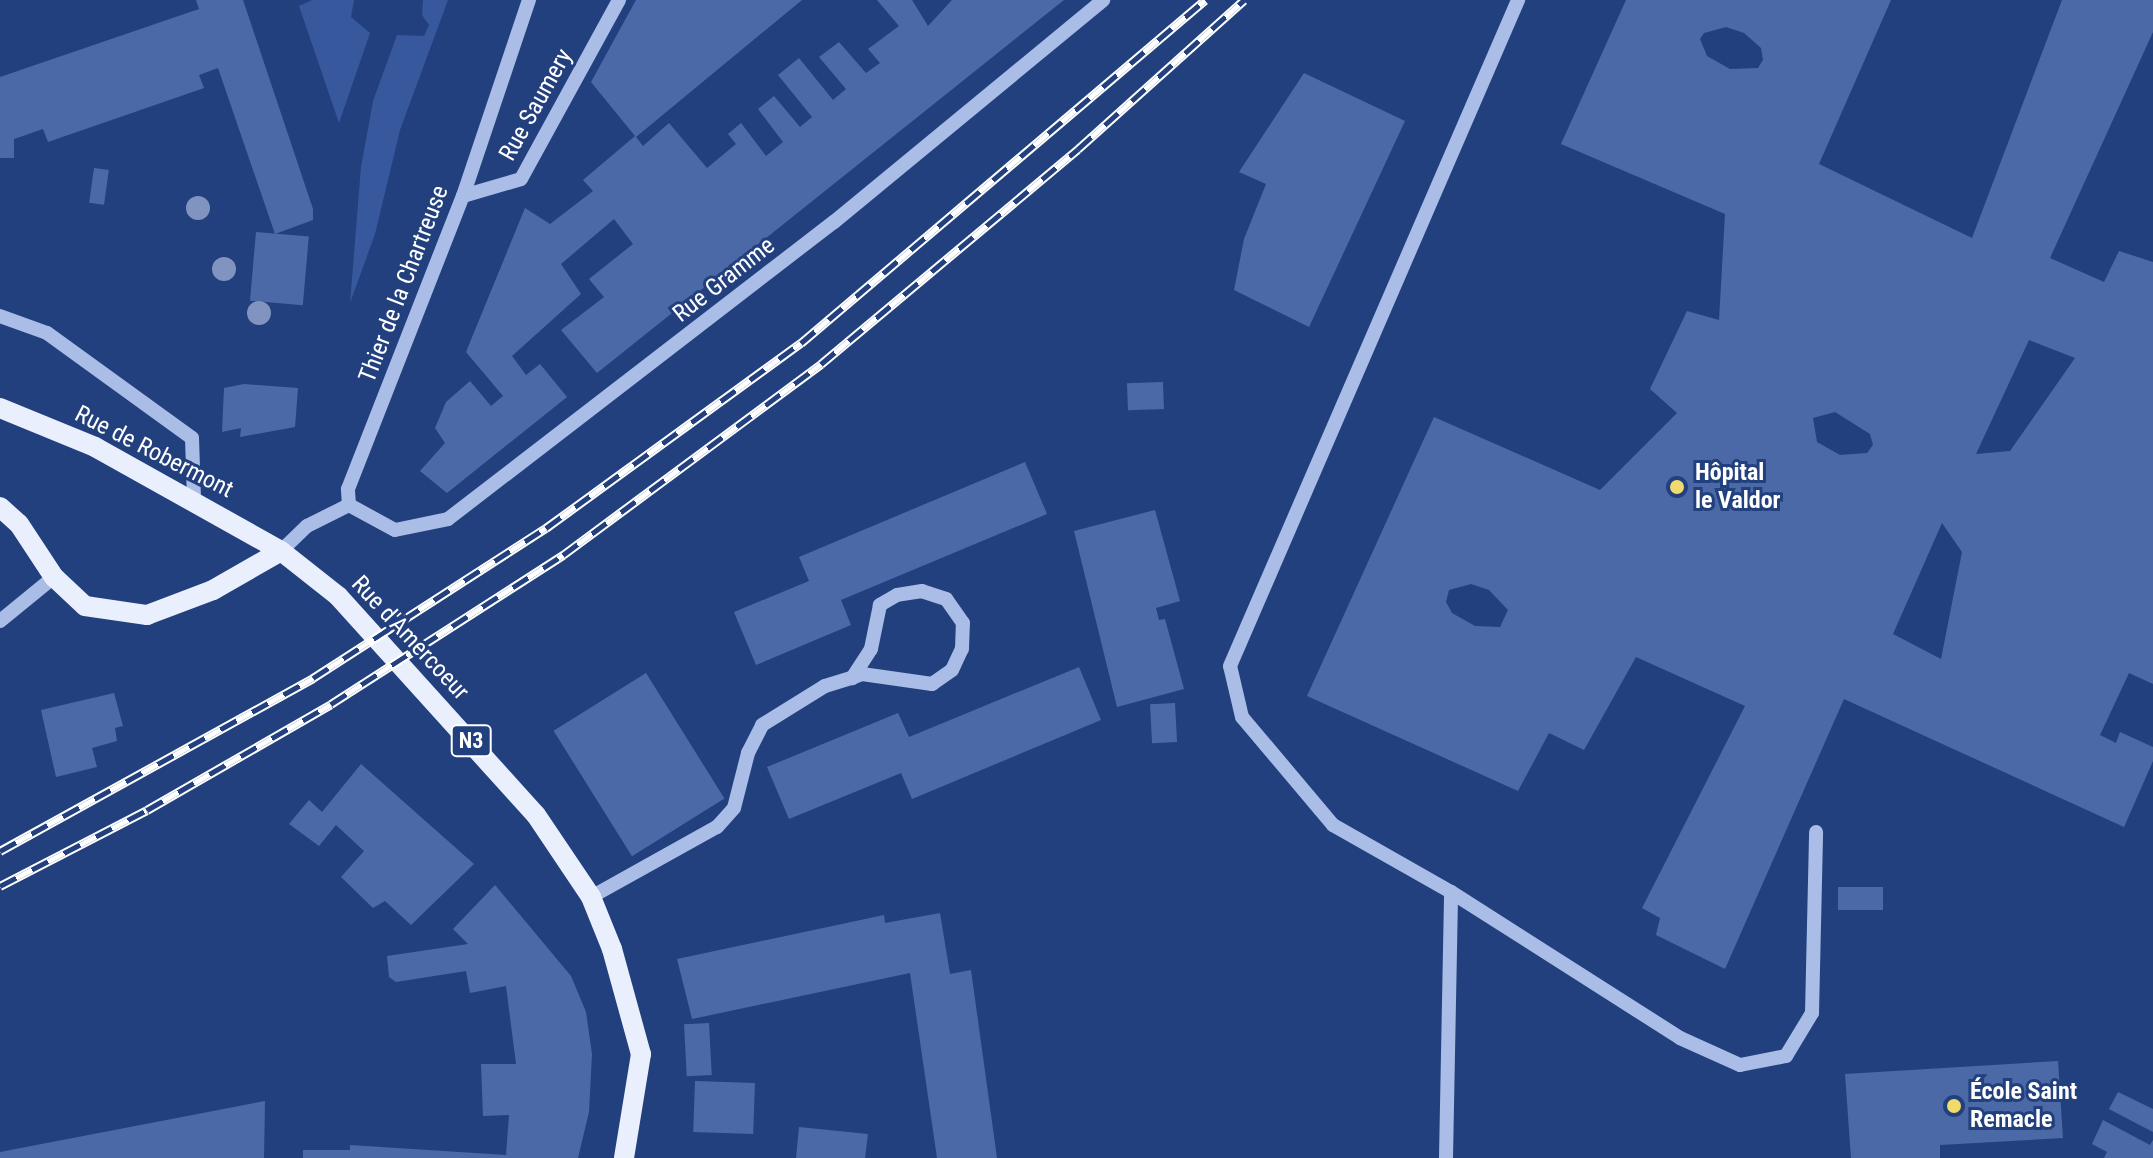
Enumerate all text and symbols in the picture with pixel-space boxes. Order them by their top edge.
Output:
street label: Rue Saumery [493,44,579,166]
street label: Thier de la Chartreuse [353,181,455,387]
street label: Rue Gramme [667,231,781,329]
street label: Rue de Robermont [70,400,238,504]
place label: Hôpital le Valdor [1695,459,1781,515]
marker: Hôpital le Valdor [1666,476,1688,498]
street label: Rue d'Amercoeur [345,570,475,706]
road number: N3 [449,723,493,759]
place label: École Saint Remacle [1970,1078,2077,1134]
marker: École Saint Remacle [1945,1097,1963,1115]

